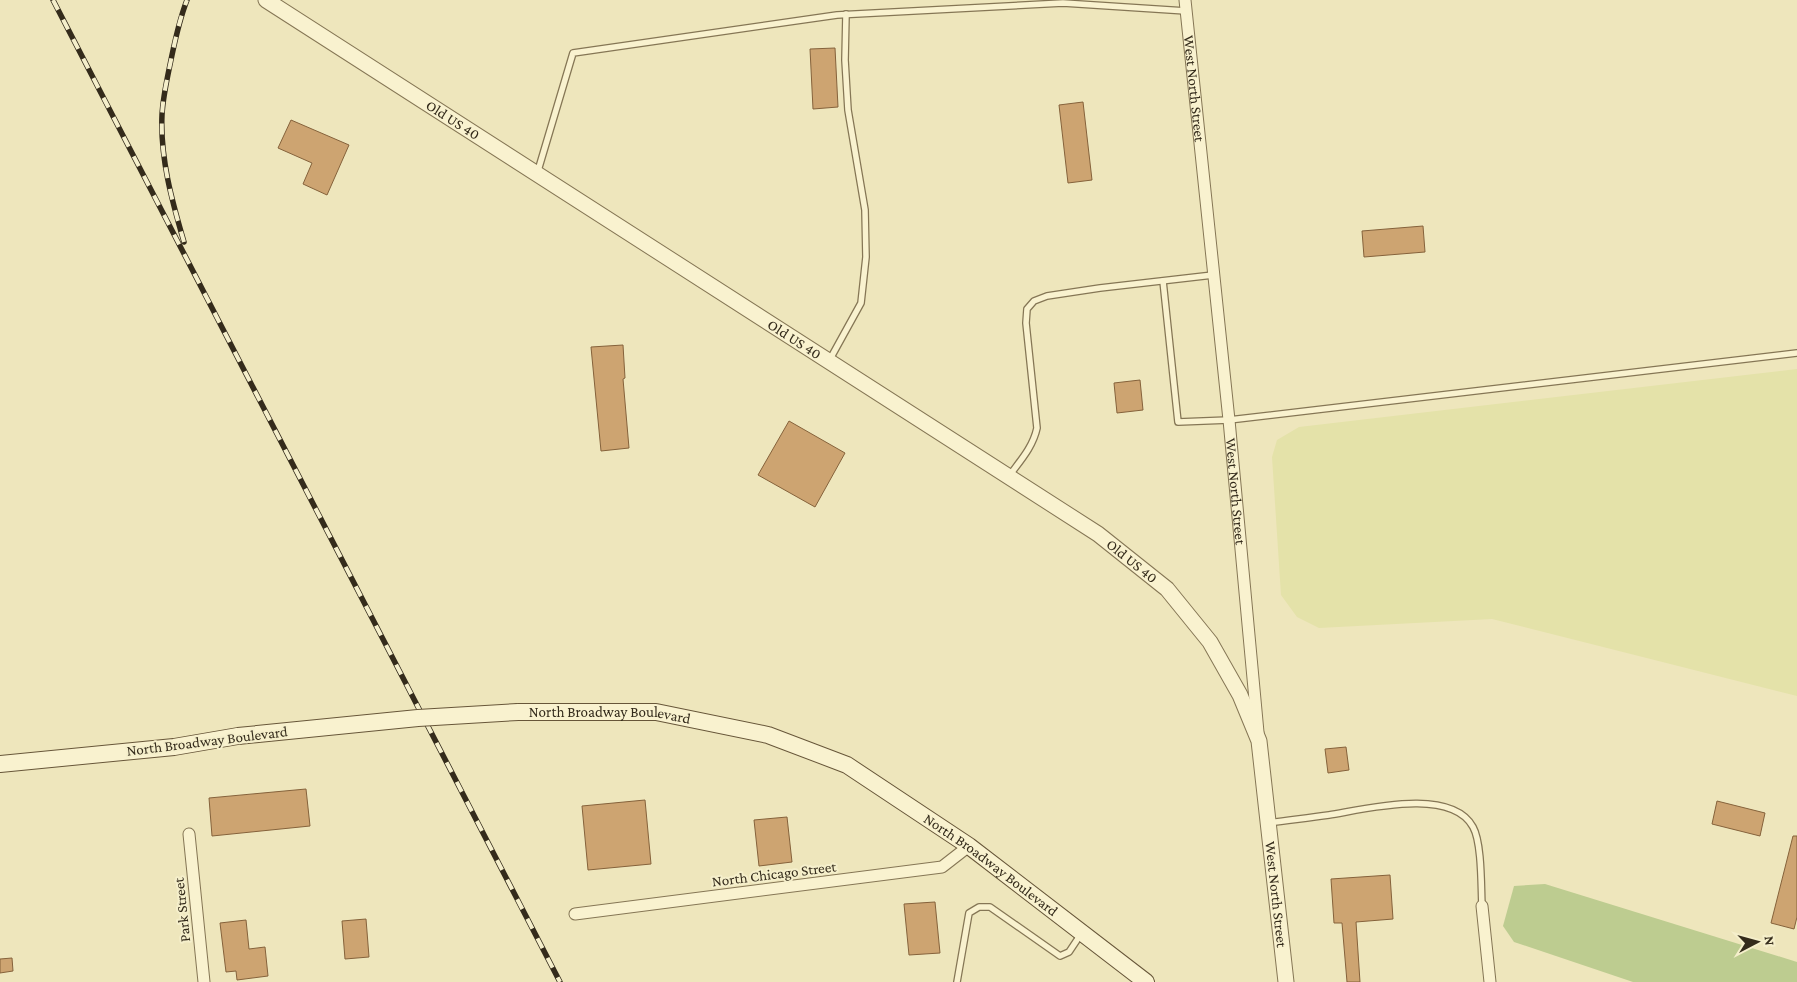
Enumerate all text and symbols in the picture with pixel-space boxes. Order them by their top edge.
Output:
street label: West North Street [1181,34,1208,144]
street label: Old US 40 [423,97,483,143]
street label: Old US 40 [765,316,824,362]
street label: West North Street [1223,437,1249,546]
street label: Old US 40 [1103,536,1161,586]
street label: North Broadway Boulevard [529,704,692,727]
street label: North Broadway Boulevard [126,723,289,760]
street label: North Broadway Boulevard [921,810,1061,919]
street label: West North Street [1262,840,1290,949]
street label: North Chicago Street [711,858,838,891]
street label: Park Street [171,876,193,943]
north arrow [1732,917,1782,967]
text: N [1761,935,1778,947]

